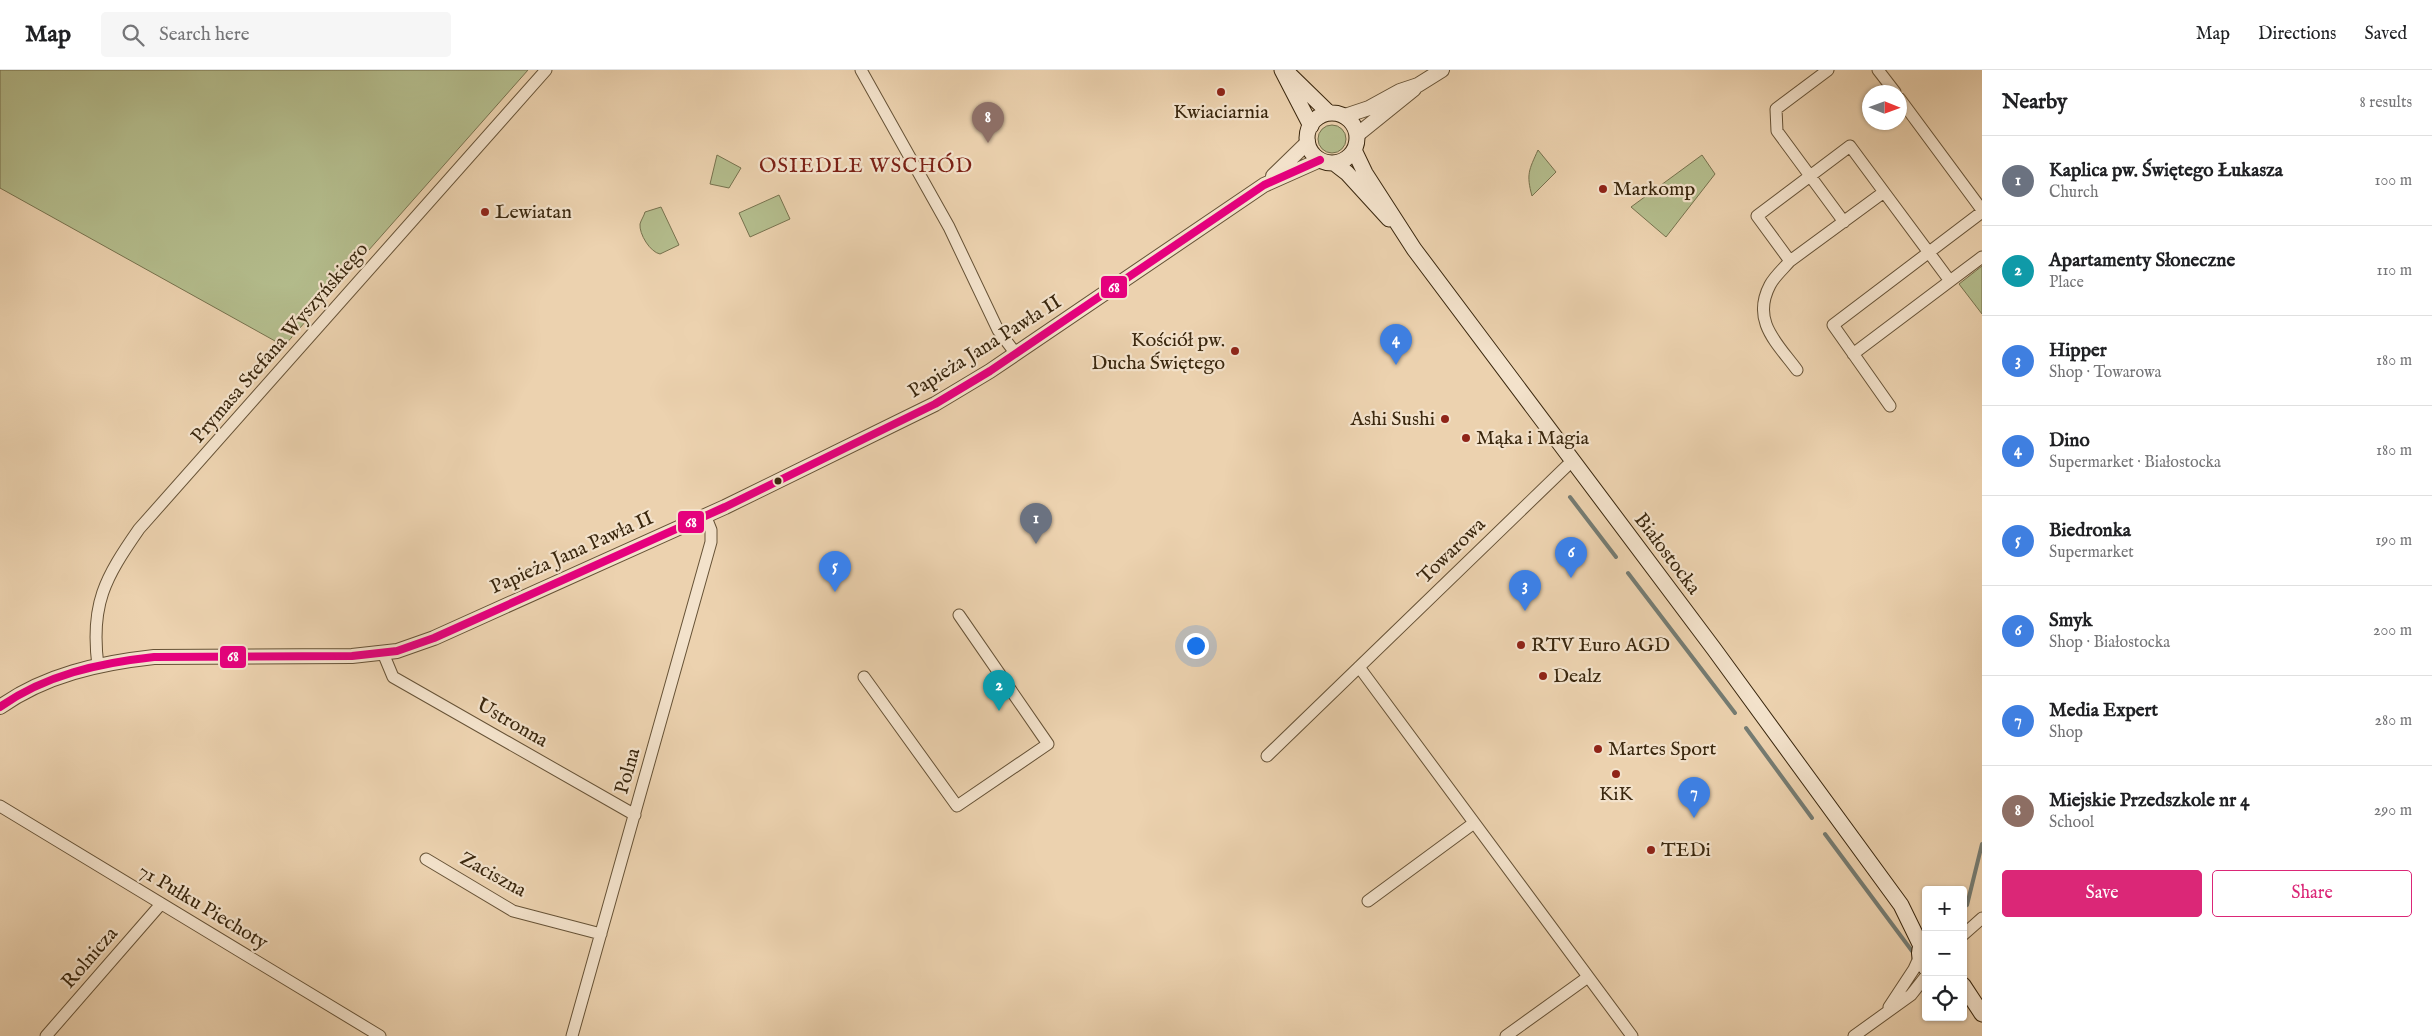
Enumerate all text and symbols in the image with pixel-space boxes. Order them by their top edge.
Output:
search box [101,12,451,57]
text: Map [25,19,71,50]
icon: search [119,21,147,49]
text: Search here [159,23,250,47]
text: Map [2196,23,2230,46]
text: Directions [2258,23,2336,46]
text: Saved [2364,23,2407,46]
north arrow [1862,85,1907,130]
marker: Kwiaciarnia [1215,86,1227,98]
text: Nearby [2002,89,2067,116]
text: 8 results [2360,93,2412,113]
place label: Kwiaciarnia [1173,100,1269,125]
pin: 8 [972,102,1004,143]
district label: OSIEDLE WSCHÓD [759,152,973,180]
text: Kaplica pw. Świętego Łukasza [2049,159,2283,183]
text: 1 [2015,171,2021,191]
text: 100 m [2375,171,2412,191]
place label: Markomp [1613,177,1695,202]
marker: Markomp [1597,183,1609,195]
text: Church [2049,183,2098,203]
place label: Lewiatan [495,200,572,225]
marker: Lewiatan [479,206,491,218]
street label: Prymasa Stefana Wyszyńskiego [186,237,374,449]
text: Apartamenty Słoneczne [2049,249,2235,273]
text: 2 [2014,261,2022,281]
text: 110 m [2376,261,2412,281]
text: Place [2049,273,2084,293]
line badge: 68 [1100,275,1128,299]
text: 68 [1108,279,1120,297]
street label: Papieża Jana Pawła II [904,290,1067,404]
pin: 4 [1380,324,1412,365]
place label: Kościół pw. Ducha Świętego [1091,328,1225,376]
text: Hipper [2049,339,2107,363]
marker: Kościół pw. Ducha Świętego [1229,345,1241,357]
text: 3 [2015,351,2021,371]
text: 180 m [2376,351,2412,371]
text: Shop · Towarowa [2049,363,2161,383]
place label: Ashi Sushi [1349,407,1435,432]
marker: Ashi Sushi [1439,413,1451,425]
place label: Mąka i Magia [1476,426,1590,451]
text: Dino [2049,429,2090,453]
marker: Mąka i Magia [1460,432,1472,444]
text: 4 [2014,441,2022,461]
text: 180 m [2376,441,2412,461]
text: Supermarket · Białostocka [2049,453,2221,473]
unlabelled marker [773,476,783,486]
pin: 1 [1020,503,1052,544]
street label: Papieża Jana Pawła II [487,506,658,600]
street label: Białostocka [1628,508,1706,600]
line badge: 68 [677,510,705,534]
street label: Towarowa [1413,512,1491,589]
text: 68 [685,514,697,532]
text: Biedronka [2049,519,2131,543]
text: 5 [2015,531,2021,551]
text: 190 m [2375,531,2412,551]
pin: 6 [1555,537,1587,578]
text: Supermarket [2049,543,2134,563]
pin: 5 [819,551,851,592]
pin: 3 [1509,570,1541,611]
text: Smyk [2049,609,2093,633]
text: 6 [2015,621,2021,641]
text: 200 m [2373,621,2412,641]
your location [1183,633,1209,659]
place label: RTV Euro AGD [1531,633,1670,658]
text: Shop · Białostocka [2049,633,2170,653]
marker: RTV Euro AGD [1515,639,1527,651]
line badge: 68 [219,645,247,669]
text: 68 [227,648,239,666]
place label: Dealz [1553,664,1602,689]
pin: 2 [983,670,1015,711]
marker: Dealz [1537,670,1549,682]
street label: Ustronna [472,693,552,754]
text: Media Expert [2049,699,2158,723]
text: 7 [2014,711,2022,731]
text: 280 m [2375,711,2412,731]
text: Shop [2049,723,2083,743]
place label: Martes Sport [1608,737,1716,762]
marker: Martes Sport [1592,743,1604,755]
street label: Polna [610,745,647,797]
marker: KiK [1610,768,1622,780]
pin: 7 [1678,777,1710,818]
place label: KiK [1599,782,1634,807]
text: Miejskie Przedszkole nr 4 [2049,789,2250,813]
text: 8 [2015,801,2021,821]
text: 290 m [2374,801,2412,821]
text: School [2049,813,2094,833]
place label: TEDi [1661,838,1711,863]
marker: TEDi [1645,844,1657,856]
street label: Zaciszna [455,847,531,904]
street label: 71 Pułku Piechoty [134,859,272,956]
button: Save [2002,870,2202,917]
button: Share [2212,870,2412,917]
map controls [1922,886,1967,1021]
button: + [1922,886,1967,931]
street label: Rolnicza [56,922,124,994]
button: − [1922,931,1967,976]
button: locate [1922,976,1967,1021]

